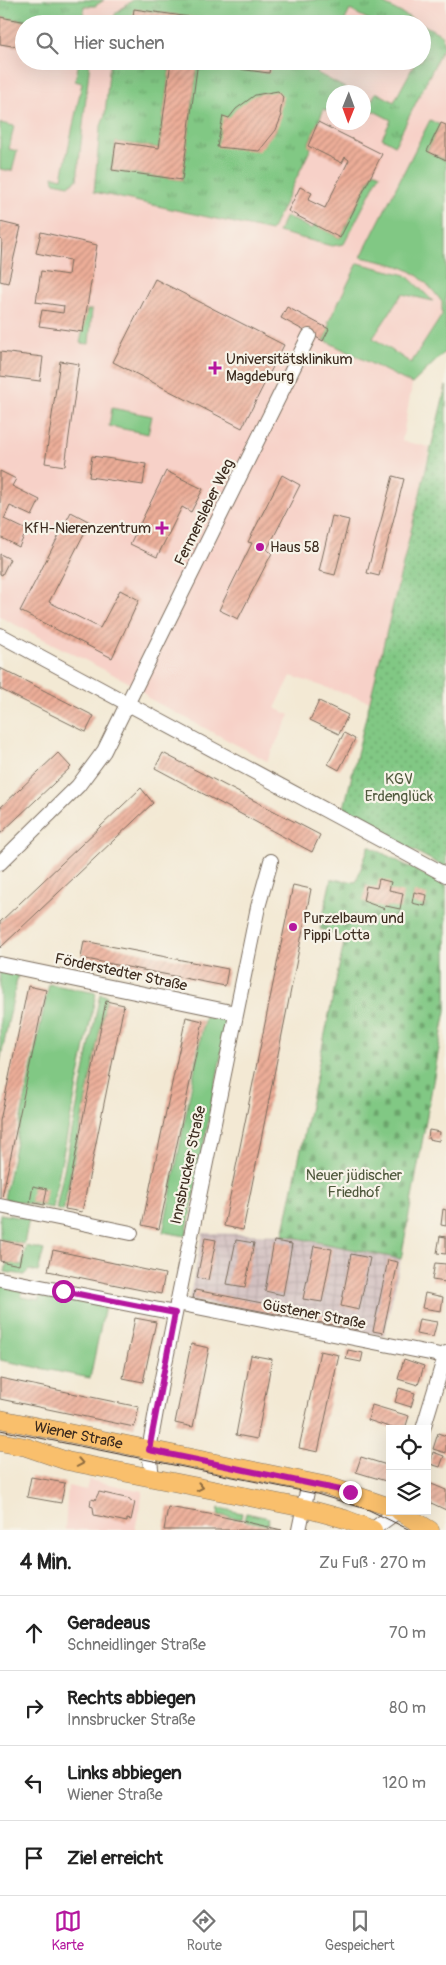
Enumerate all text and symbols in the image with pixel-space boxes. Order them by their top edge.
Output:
search box [15,15,431,70]
icon: search [33,29,61,57]
text: Hier suchen [73,31,165,55]
north arrow [326,85,371,130]
place label: Universitätsklinikum Magdeburg [226,350,353,386]
marker: Universitätsklinikum Magdeburg [208,361,222,375]
street label: Fermersleber Weg [170,456,238,569]
place label: KfH-Nierenzentrum [24,519,151,538]
marker: KfH-Nierenzentrum [155,521,169,535]
place label: Haus 58 [270,538,320,557]
marker: Haus 58 [254,541,266,553]
park label: KGV Erdenglück [365,770,434,806]
place label: Purzelbaum und Pippi Lotta [303,909,404,945]
marker: Purzelbaum und Pippi Lotta [287,921,299,933]
street label: Förderstedter Straße [53,949,189,996]
street label: Innsbrucker Straße [167,1104,210,1226]
park label: Neuer jüdischer Friedhof [306,1166,403,1202]
route start [52,1280,75,1303]
street label: Güstener Straße [261,1295,368,1334]
street label: Wiener Straße [32,1417,125,1454]
map controls [386,1425,431,1515]
button: locate [386,1425,431,1470]
one-way arrow [75,1458,84,1468]
button: layers [386,1470,431,1515]
route end [339,1481,362,1504]
one-way arrow [196,1482,205,1492]
text: 4 Min. [20,1549,72,1576]
text: Zu Fuß · 270 m [319,1553,426,1573]
text: Geradeaus [67,1611,150,1635]
icon: ahead [20,1619,48,1647]
text: 70 m [389,1623,426,1643]
text: Schneidlinger Straße [67,1635,206,1655]
text: Rechts abbiegen [67,1686,196,1710]
icon: right [20,1694,48,1722]
text: 80 m [389,1698,426,1718]
text: Innsbrucker Straße [67,1710,195,1730]
text: Links abbiegen [67,1761,182,1785]
icon: left [20,1769,48,1797]
text: 120 m [382,1773,426,1793]
text: Wiener Straße [67,1785,163,1805]
icon: arrive [20,1844,48,1872]
text: Ziel erreicht [67,1846,163,1870]
tab: Karte [51,1907,84,1954]
tab: Route [187,1907,222,1954]
tab: Gespeichert [325,1907,395,1954]

